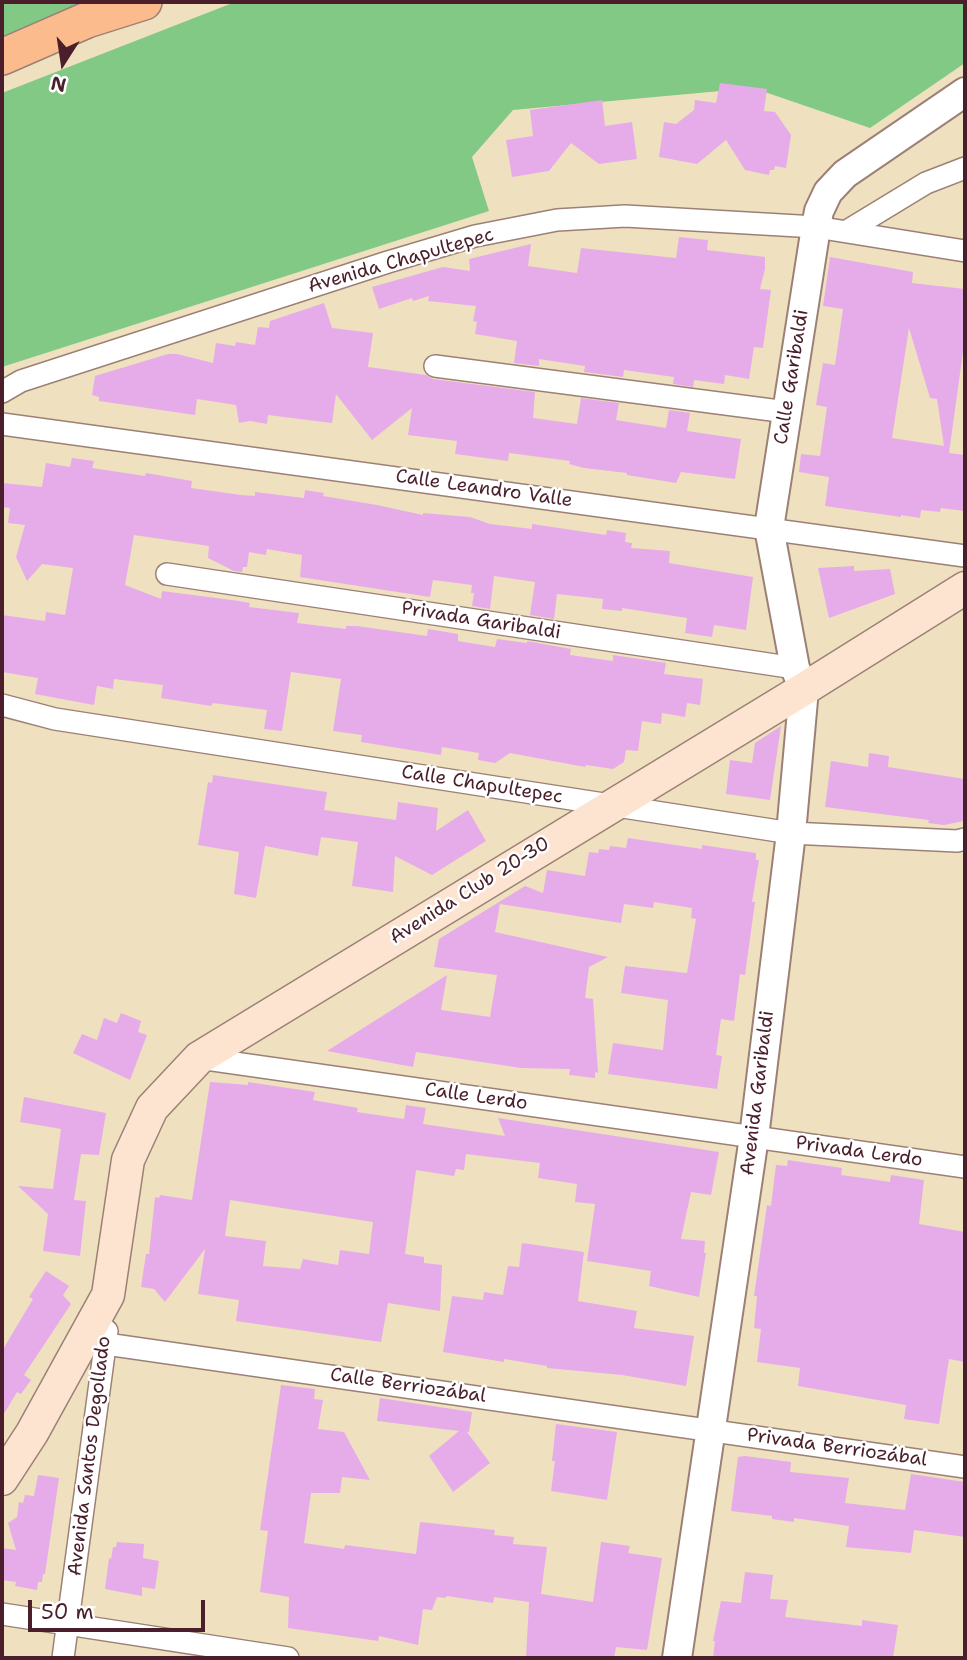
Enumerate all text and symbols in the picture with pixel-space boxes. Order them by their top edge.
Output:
north arrow [28,28,98,98]
text: N [49,70,68,98]
street label: Avenida Chapultepec [305,224,497,298]
street label: Calle Garibaldi [770,308,814,446]
street label: Calle Leandro Valle [394,465,574,513]
street label: Privada Garibaldi [400,597,562,645]
street label: Calle Chapultepec [400,761,564,809]
street label: Avenida Club 20-30 [386,832,554,950]
street label: Avenida Garibaldi [737,1009,779,1177]
street label: Calle Lerdo [423,1079,529,1115]
street label: Privada Lerdo [794,1132,924,1172]
street label: Avenida Santos Degollado [64,1335,116,1577]
street label: Calle Berriozábal [329,1364,487,1408]
street label: Privada Berriozábal [745,1424,929,1472]
scale bar [32,1586,208,1630]
text: 50 m [41,1598,94,1626]

